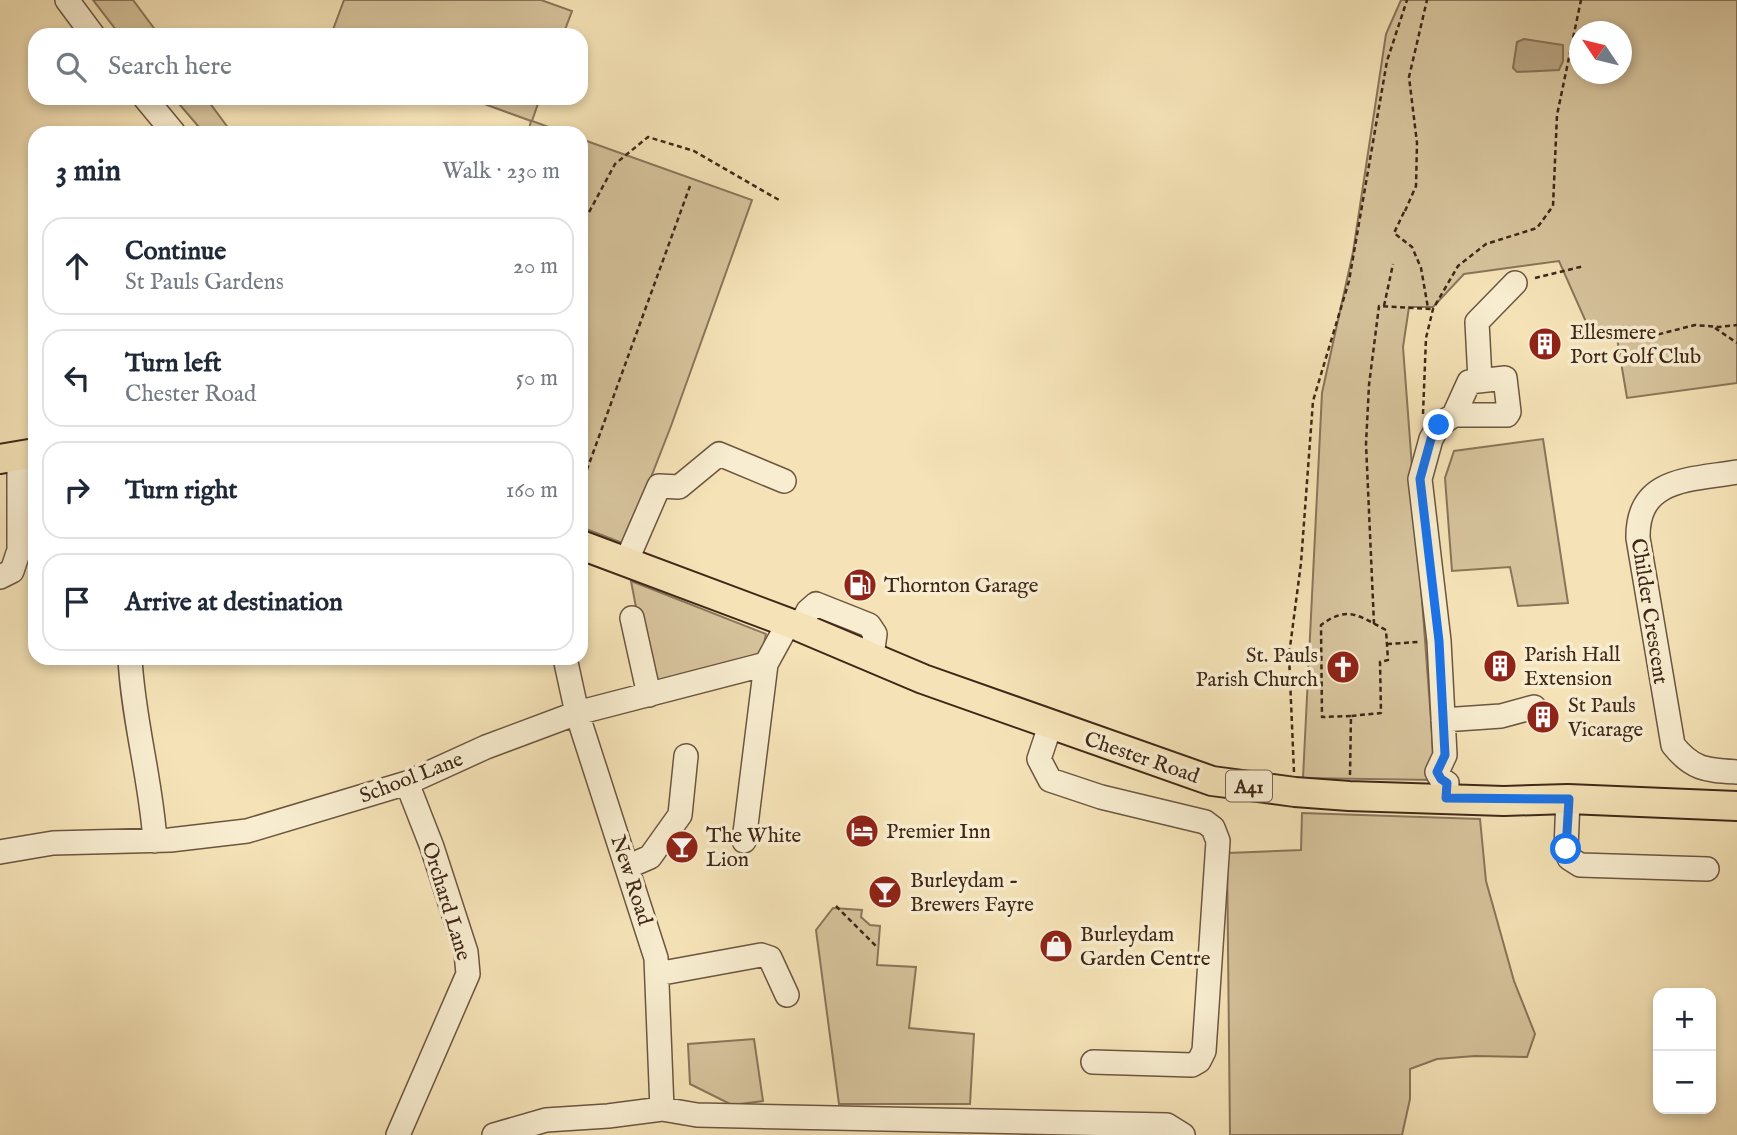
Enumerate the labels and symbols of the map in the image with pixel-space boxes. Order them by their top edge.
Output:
north arrow [1569,21,1632,84]
place label: Ellesmere Port Golf Club [1570,320,1701,371]
building icon: Ellesmere Port Golf Club [1526,325,1564,363]
route end [1423,409,1454,440]
street label: Childer Crescent [1624,536,1673,686]
fuel station icon: Thornton Garage [841,566,879,604]
place label: Thornton Garage [884,573,1039,600]
place label: Parish Hall Extension [1524,642,1620,693]
place label: St. Pauls Parish Church [1196,643,1318,694]
building icon: Parish Hall Extension [1481,647,1519,685]
church icon: St. Pauls Parish Church [1324,648,1362,686]
place label: St Pauls Vicarage [1567,693,1644,744]
building icon: St Pauls Vicarage [1524,698,1562,736]
street label: Chester Road [1080,726,1203,791]
street label: School Lane [356,746,467,810]
road number: A41 [1226,771,1272,802]
hotel icon: Premier Inn [843,812,881,850]
place label: Premier Inn [886,819,991,846]
place label: The White Lion [706,823,802,874]
bar icon: The White Lion [663,828,701,866]
street label: New Road [603,832,658,930]
route start [1550,833,1581,864]
street label: Orchard Lane [415,839,477,964]
place label: Burleydam - Brewers Fayre [910,868,1034,919]
bar icon: Burleydam - Brewers Fayre [866,873,904,911]
place label: Burleydam Garden Centre [1080,922,1211,973]
shop icon: Burleydam Garden Centre [1037,927,1075,965]

